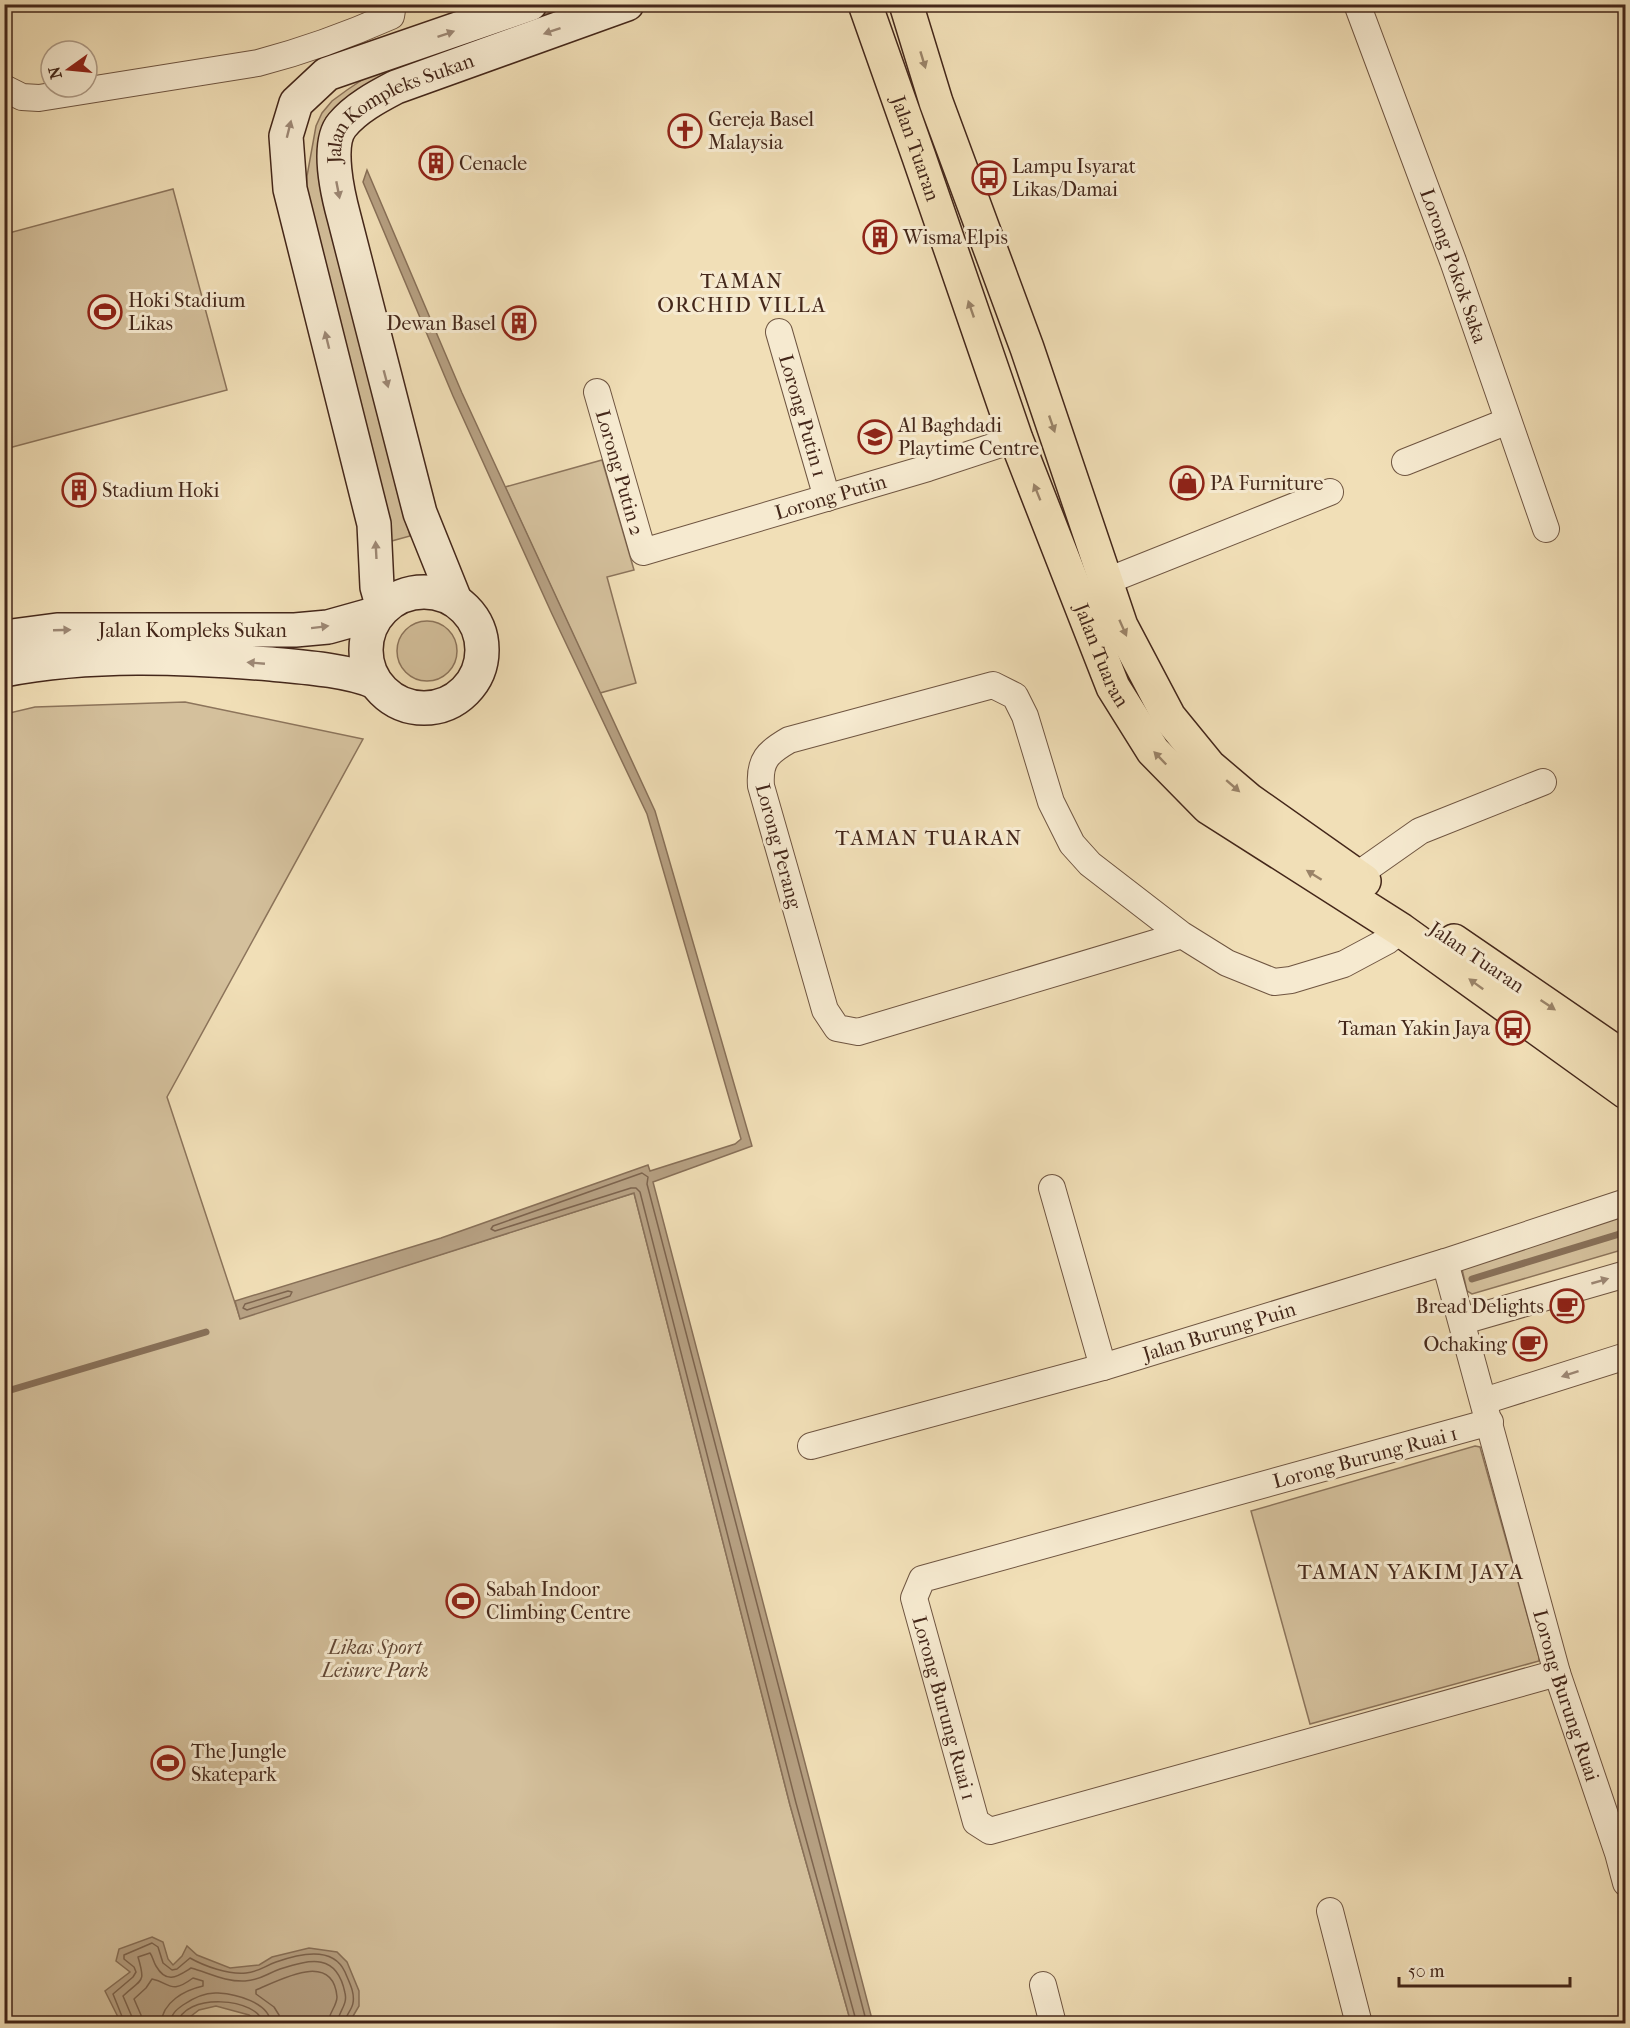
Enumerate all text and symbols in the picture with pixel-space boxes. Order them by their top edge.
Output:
one-way arrow [543,26,561,36]
one-way arrow [437,29,455,39]
north arrow [39,39,99,99]
street label: Jalan Kompleks Sukan [323,49,477,166]
one-way arrow [919,52,928,70]
text: N [44,64,66,81]
street label: Jalan Tuaran [886,91,944,205]
place label: Gereja Basel Malaysia [708,108,814,154]
church icon: Gereja Basel Malaysia [667,113,703,149]
one-way arrow [284,120,294,138]
building icon: Cenacle [418,145,454,181]
place label: Cenacle [459,152,527,175]
place label: Lampu Isyarat Likas/Damai [1012,155,1136,201]
bus stop icon: Lampu Isyarat Likas/Damai [971,160,1007,196]
one-way arrow [334,181,343,200]
street label: Lorong Pokok Saka [1415,185,1492,347]
building icon: Wisma Elpis [862,219,898,255]
place label: Wisma Elpis [902,226,1008,249]
district label: TAMAN ORCHID VILLA [657,269,827,317]
place label: Hoki Stadium Likas [128,289,246,335]
sports icon: Hoki Stadium Likas [87,294,123,330]
one-way arrow [966,300,976,318]
building icon: Dewan Basel [501,305,537,341]
place label: Dewan Basel [386,312,496,335]
one-way arrow [322,331,332,349]
street label: Lorong Putin 1 [774,352,831,480]
one-way arrow [382,370,391,388]
street label: Lorong Putin 2 [591,407,649,538]
place label: Al Baghdadi Playtime Centre [897,414,1039,460]
one-way arrow [1048,415,1058,433]
school or university icon: Al Baghdadi Playtime Centre [857,419,893,455]
shop icon: PA Furniture [1169,465,1205,501]
street label: Lorong Putin [772,470,890,525]
building icon: Stadium Hoki [61,472,97,508]
place label: PA Furniture [1210,472,1323,495]
place label: Stadium Hoki [102,479,219,502]
one-way arrow [1032,483,1042,501]
one-way arrow [371,540,380,559]
street label: Jalan Tuaran [1069,598,1134,712]
street label: Jalan Kompleks Sukan [96,619,287,642]
one-way arrow [1118,619,1128,637]
one-way arrow [311,622,330,632]
one-way arrow [53,625,72,634]
one-way arrow [246,658,265,668]
one-way arrow [1153,751,1167,765]
one-way arrow [1225,779,1240,792]
street label: Lorong Perang [751,781,806,912]
district label: TAMAN TUARAN [835,826,1023,850]
one-way arrow [1306,869,1322,880]
street label: Jalan Tuaran [1423,916,1529,998]
one-way arrow [1468,979,1484,990]
one-way arrow [1540,999,1556,1011]
bus stop icon: Taman Yakin Jaya [1495,1010,1531,1046]
place label: Taman Yakin Jaya [1338,1017,1491,1040]
one-way arrow [1591,1276,1609,1285]
cafe icon: Bread Delights [1549,1288,1585,1324]
place label: Bread Delights [1416,1295,1544,1318]
street label: Jalan Burung Puin [1138,1297,1299,1367]
cafe icon: Ochaking [1512,1326,1548,1362]
place label: Ochaking [1423,1333,1507,1356]
one-way arrow [1561,1370,1579,1379]
street label: Lorong Burung Ruai 1 [1270,1422,1460,1493]
district label: TAMAN YAKIM JAYA [1297,1560,1525,1584]
place label: Sabah Indoor Climbing Centre [486,1578,631,1624]
sports icon: Sabah Indoor Climbing Centre [445,1583,481,1619]
street label: Lorong Burung Ruai [1528,1607,1604,1784]
street label: Lorong Burung Ruai 1 [908,1613,980,1803]
park label: Likas Sport Leisure Park [319,1636,429,1682]
place label: The Jungle Skatepark [191,1740,286,1786]
sports icon: The Jungle Skatepark [150,1745,186,1781]
scale bar [1399,1950,1570,1988]
text: 50 m [1408,1961,1445,1982]

